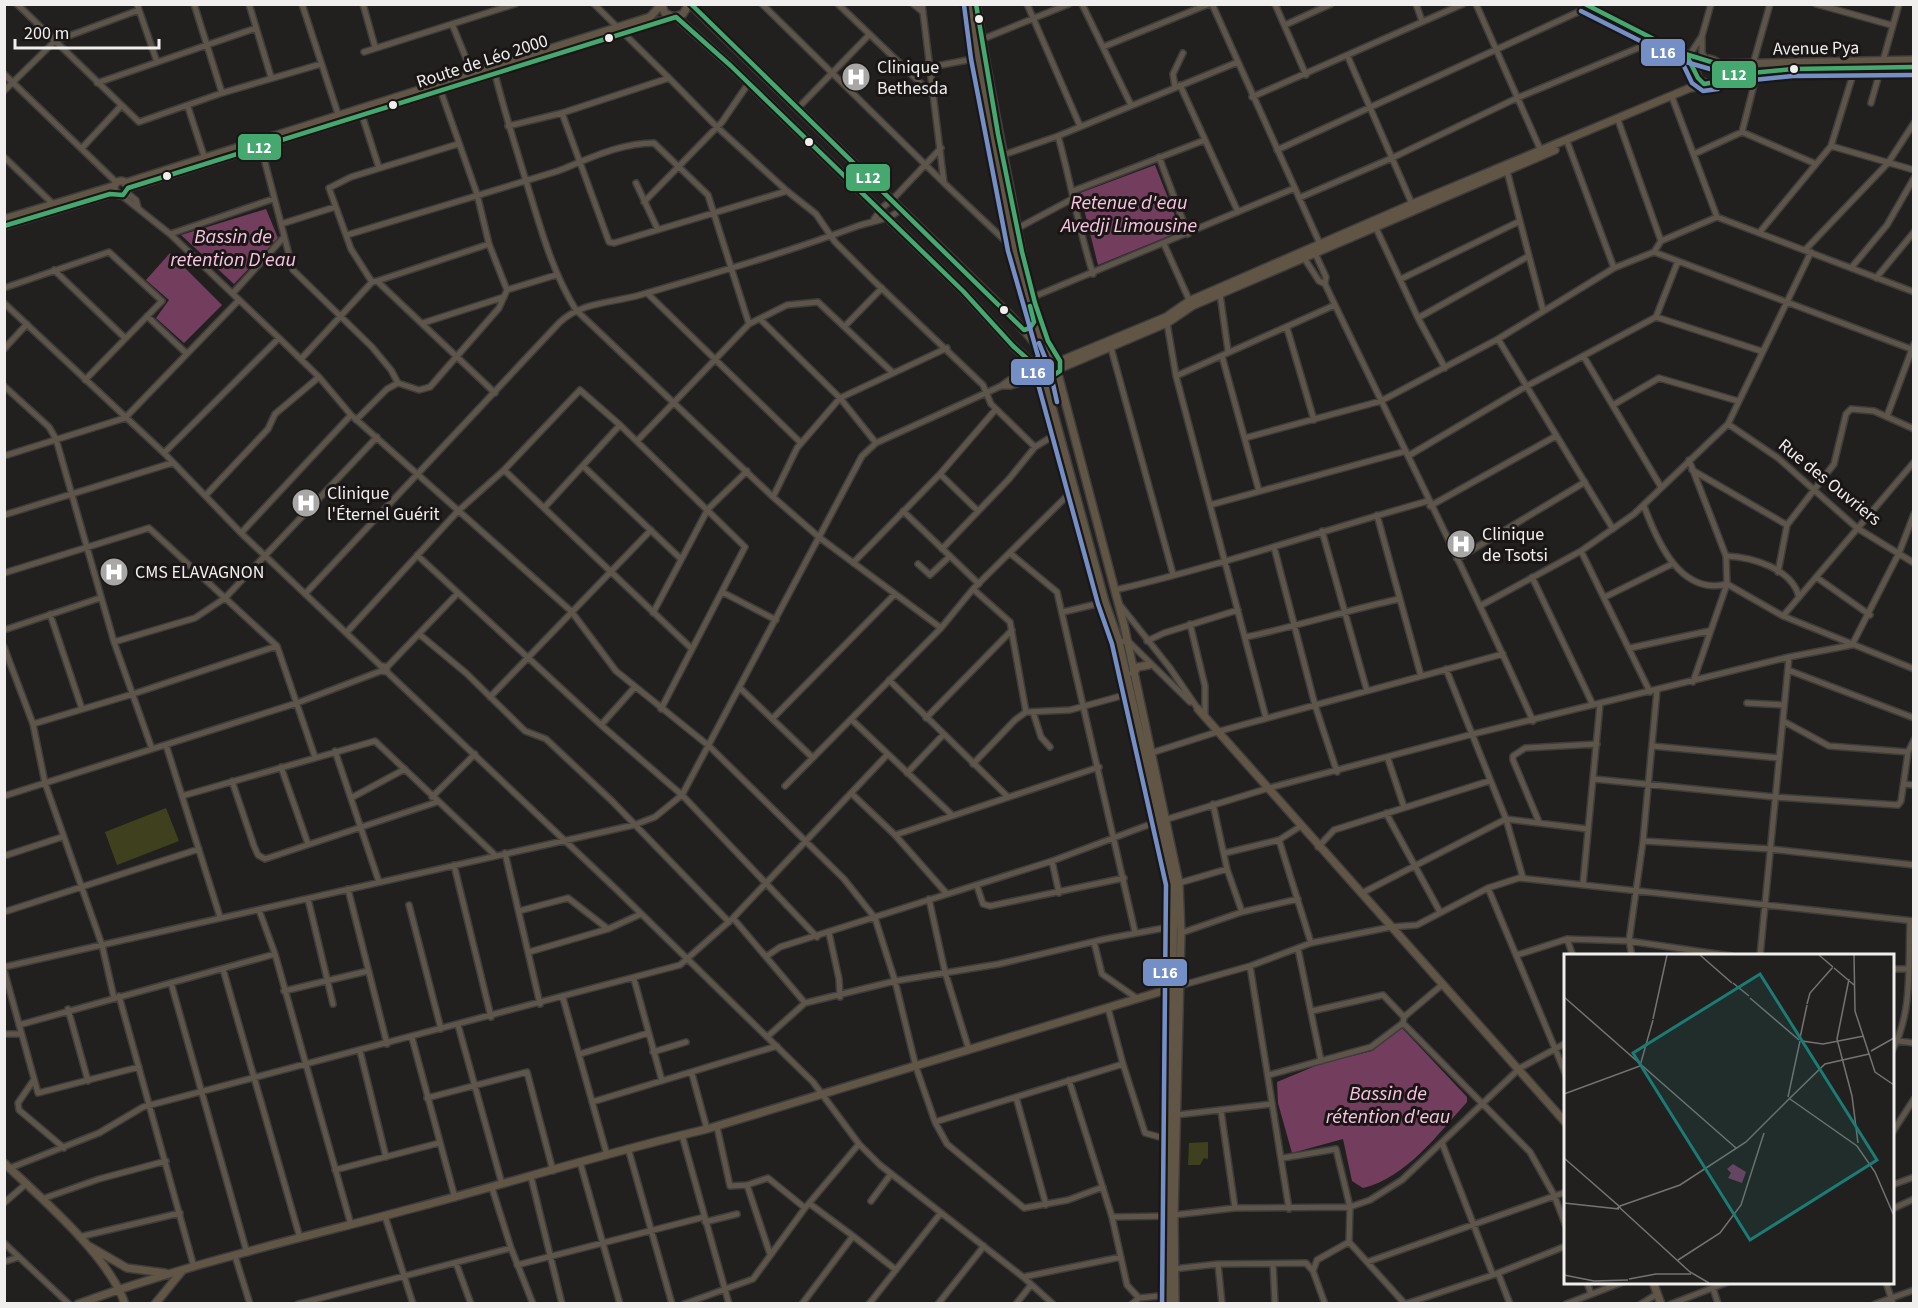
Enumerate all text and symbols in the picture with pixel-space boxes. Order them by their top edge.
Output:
scale bar [15,12,159,50]
unlabelled marker [973,13,985,25]
text: 200 m [24,21,69,46]
street label: Route de Léo 2000 [413,28,551,95]
unlabelled marker [603,32,615,44]
street label: Avenue Pya [1773,35,1859,62]
line badge: L16 [1640,38,1686,67]
text: L16 [1650,42,1676,64]
place label: Clinique Bethesda [877,55,948,101]
line badge: L12 [1711,60,1757,89]
hospital icon: Clinique Bethesda [840,61,872,93]
unlabelled marker [1788,63,1800,75]
text: L12 [1721,64,1747,86]
unlabelled marker [387,99,399,111]
line badge: L12 [237,133,282,161]
unlabelled marker [803,136,815,148]
text: L12 [246,137,272,159]
line badge: L12 [845,163,891,192]
text: L12 [855,167,881,189]
unlabelled marker [161,170,173,182]
water label: Retenue d'eau Avedji Limousine [1059,189,1197,240]
water label: Bassin de retention D'eau [170,223,296,274]
unlabelled marker [998,304,1010,316]
line badge: L16 [1010,358,1055,386]
text: L16 [1020,362,1046,384]
street label: Rue des Ouvriers [1773,433,1887,532]
place label: Clinique l'Éternel Guérit [327,481,440,527]
hospital icon: Clinique l'Éternel Guérit [290,487,322,519]
place label: Clinique de Tsotsi [1482,522,1548,568]
hospital icon: Clinique de Tsotsi [1445,528,1477,560]
hospital icon: CMS ELAVAGNON [98,556,130,588]
place label: CMS ELAVAGNON [135,560,264,585]
inset map [1564,954,1894,1284]
line badge: L16 [1142,958,1188,987]
text: L16 [1152,962,1178,984]
water label: Bassin de rétention d'eau [1326,1080,1450,1131]

